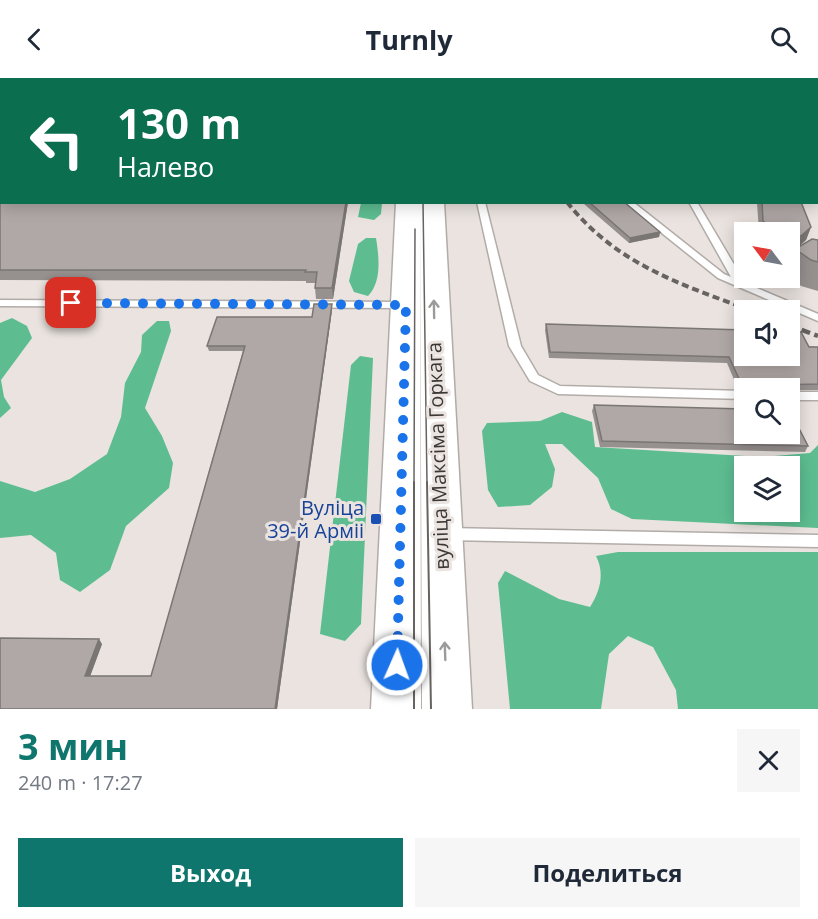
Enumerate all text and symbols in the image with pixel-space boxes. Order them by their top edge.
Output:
text: Turnly [366,21,453,58]
icon: back [18,23,51,56]
icon: search [767,23,800,56]
text: 130 m [117,94,241,151]
icon: left [18,102,96,180]
text: Налево [117,148,214,185]
north arrow [734,222,800,288]
map controls [734,222,800,522]
pin [45,277,96,328]
icon: arrive [54,286,87,319]
one-way arrow [428,299,439,319]
button: sound [734,300,800,366]
street label: вуліца Максіма Горкага [420,342,455,570]
button: search [734,378,800,444]
button: layers [734,456,800,522]
place label: Вуліца 39-й Арміі [267,494,364,544]
marker: Вуліца 39-й Арміі [369,512,383,526]
position arrow [365,633,429,697]
one-way arrow [439,641,450,661]
text: 3 мин [18,722,128,771]
button: close [737,729,800,792]
text: 240 m · 17:27 [18,769,143,796]
button: Выход [18,838,403,907]
button: Поделиться [415,838,800,907]

